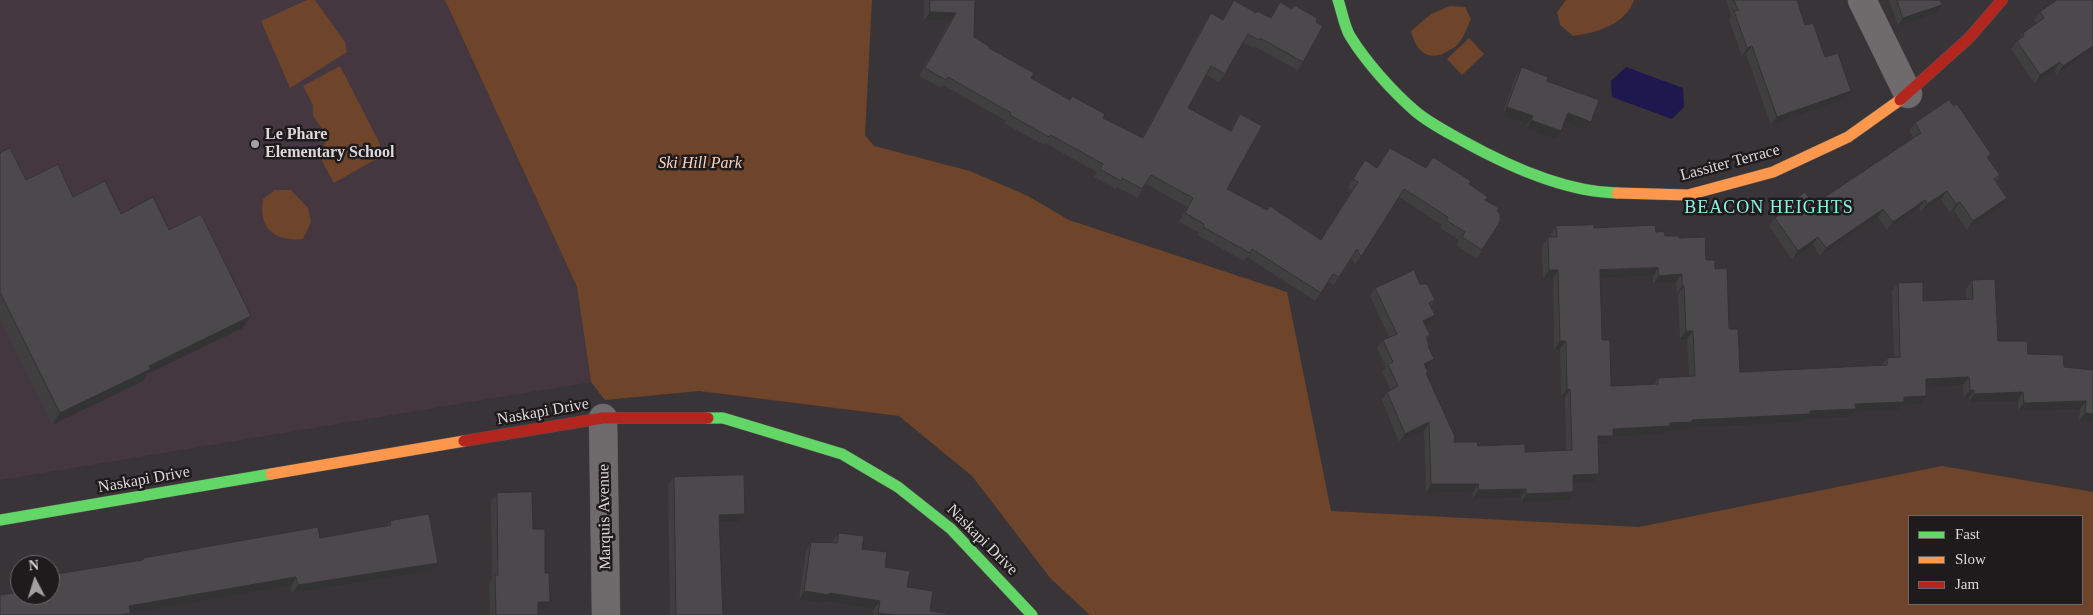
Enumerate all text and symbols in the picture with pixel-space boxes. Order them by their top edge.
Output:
place label: Le Phare Elementary School [265,125,394,163]
marker: Le Phare Elementary School [249,138,261,150]
street label: Lassiter Terrace [1678,140,1782,186]
park label: Ski Hill Park [658,154,742,174]
district label: BEACON HEIGHTS [1683,197,1855,219]
street label: Naskapi Drive [496,394,590,430]
street label: Naskapi Drive [97,462,191,498]
street label: Marquis Avenue [594,464,616,570]
street label: Naskapi Drive [942,500,1022,580]
legend [1908,515,2083,605]
text: Fast [1955,526,1980,542]
text: Slow [1955,551,1986,567]
north arrow [10,555,60,605]
text: N [28,558,39,573]
text: Jam [1955,576,1979,592]

